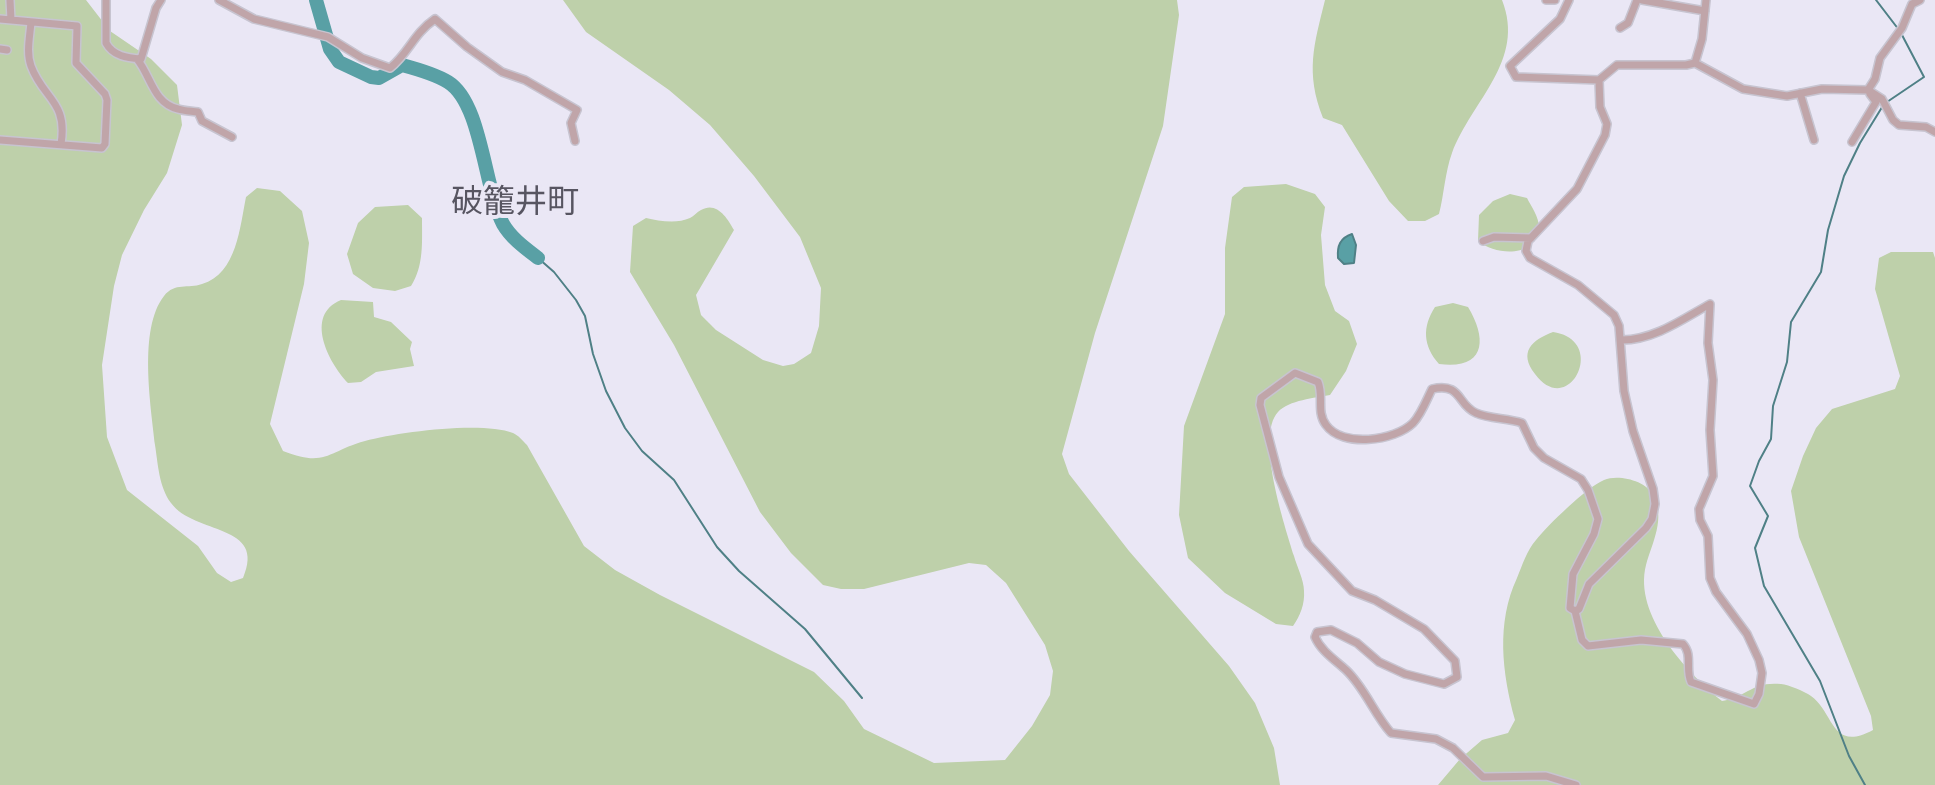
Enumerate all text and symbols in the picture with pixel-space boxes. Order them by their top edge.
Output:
district label: 破籠井町 [451,185,579,223]

